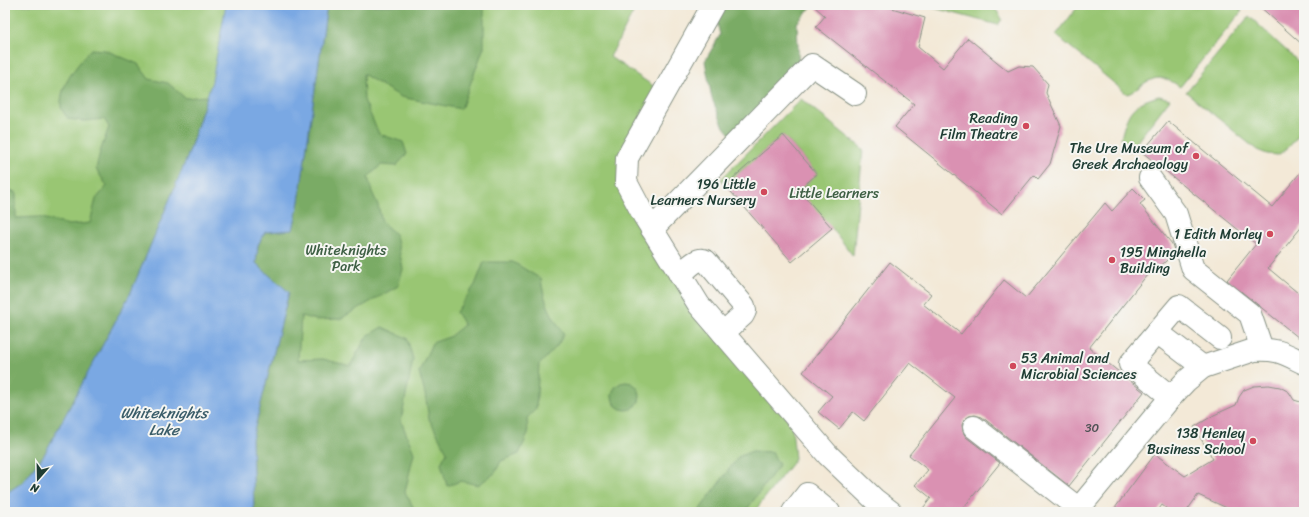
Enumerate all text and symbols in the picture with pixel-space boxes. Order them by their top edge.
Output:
place label: Reading Film Theatre [940,106,1018,147]
marker: Reading Film Theatre [1021,121,1031,131]
place label: The Ure Museum of Greek Archaeology [1069,136,1190,177]
marker: The Ure Museum of Greek Archaeology [1191,151,1201,161]
place label: 196 Little Learners Nursery [651,172,757,213]
park label: Little Learners [789,181,879,206]
marker: 196 Little Learners Nursery [759,187,769,197]
place label: 1 Edith Morley [1174,222,1263,247]
marker: 1 Edith Morley [1265,229,1275,239]
park label: Whiteknights Park [305,238,387,279]
place label: 195 Minghella Building [1120,240,1206,281]
marker: 195 Minghella Building [1107,255,1117,265]
place label: 53 Animal and Microbial Sciences [1021,346,1137,387]
marker: 53 Animal and Microbial Sciences [1008,361,1018,371]
water label: Whiteknights Lake [121,400,210,443]
house number: 30 [1085,417,1099,439]
place label: 138 Henley Business School [1147,421,1246,462]
marker: 138 Henley Business School [1248,436,1258,446]
north arrow [18,459,58,499]
text: N [28,478,43,499]

